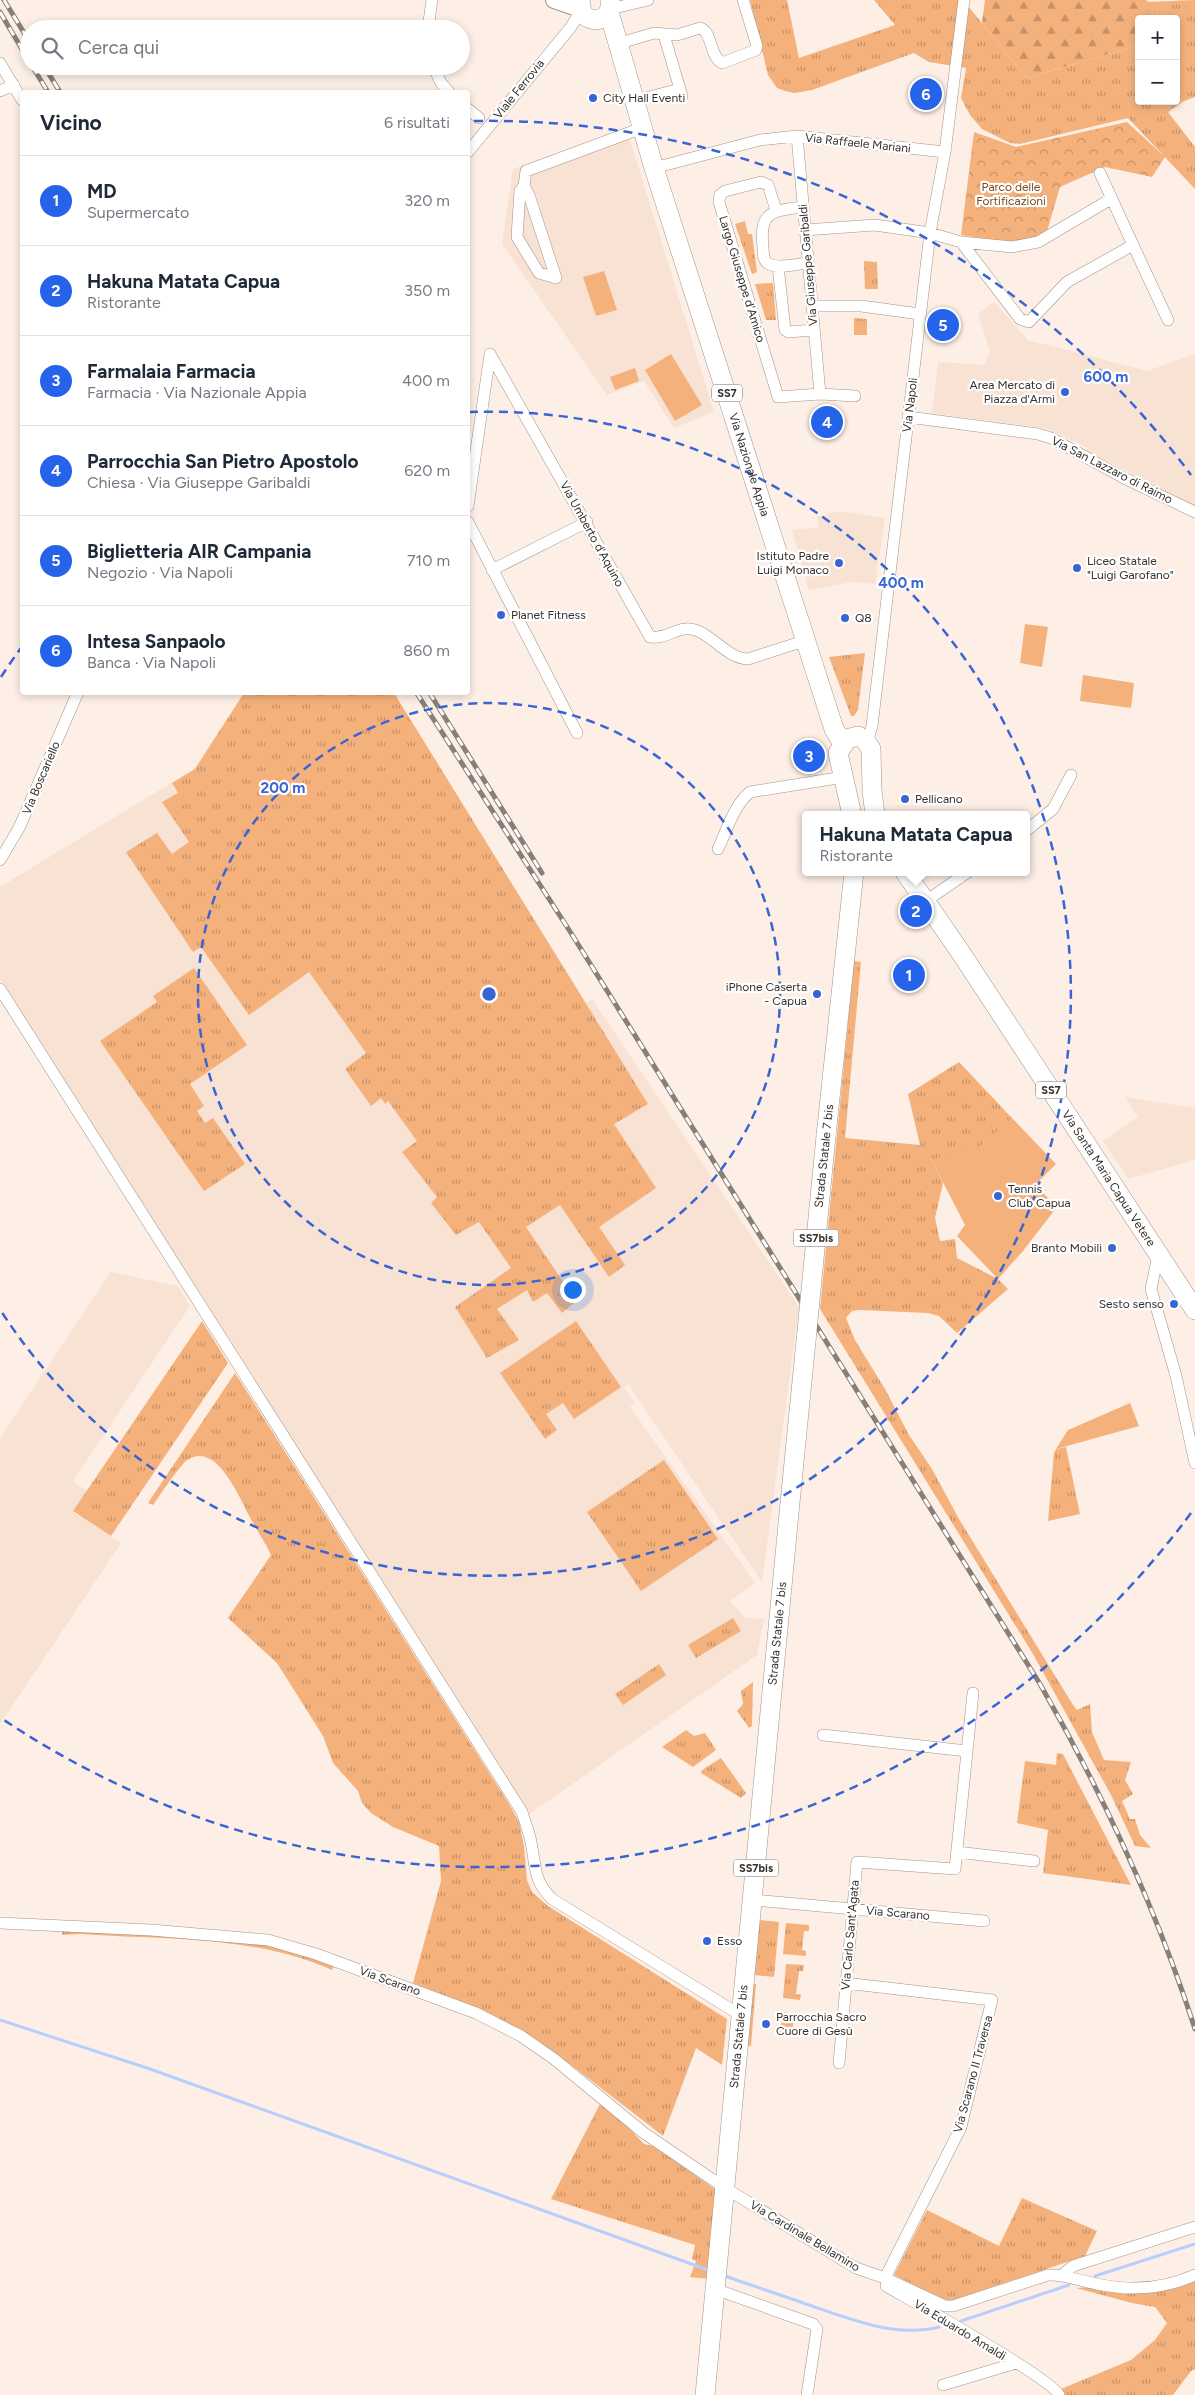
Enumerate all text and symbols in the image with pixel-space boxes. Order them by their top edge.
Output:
map controls [1135,15,1180,105]
button: + [1135,15,1180,60]
search box [20,20,470,75]
icon: search [38,34,66,62]
text: Cerca qui [78,36,159,59]
street label: Viale Ferrovia [491,56,547,122]
button: − [1135,60,1180,105]
pin: 6 [910,75,942,113]
place label: City Hall Eventi [603,91,685,105]
marker: City Hall Eventi [587,92,599,104]
text: Vicino [40,110,102,135]
text: 6 risultati [384,113,450,132]
street label: Via Raffaele Mariani [804,130,912,156]
text: MD [87,180,117,203]
park label: Parco delle Fortificazioni [976,180,1046,208]
text: 1 [53,191,59,210]
text: 320 m [405,191,450,210]
text: Supermercato [87,203,189,222]
street label: Via Giuseppe Garibaldi [796,203,820,327]
street label: Largo Giuseppe d'Amico [716,214,768,344]
text: Hakuna Matata Capua [87,270,280,293]
text: 2 [51,281,61,300]
text: 350 m [404,281,450,300]
text: Ristorante [87,293,161,312]
pin: 5 [927,306,959,344]
text: Farmalaia Farmacia [87,360,256,383]
text: 600 m [1084,368,1128,386]
text: 3 [52,371,60,390]
text: 400 m [402,371,450,390]
street label: Via Napoli [900,377,920,433]
place label: Area Mercato di Piazza d'Armi [970,378,1055,406]
text: Farmacia · Via Nazionale Appia [87,383,307,402]
road number: SS7 [712,384,742,402]
marker: Area Mercato di Piazza d'Armi [1059,386,1071,398]
pin: 4 [811,403,843,441]
street label: Via Nazionale Appia [726,411,772,518]
street label: Via San Lazzaro di Raimo [1049,433,1175,507]
text: Parrocchia San Pietro Apostolo [87,450,358,473]
text: 4 [51,461,61,480]
text: 620 m [404,461,450,480]
text: Chiesa · Via Giuseppe Garibaldi [87,473,311,492]
street label: Via Umberto d'Aquino [557,479,627,589]
text: Biglietteria AIR Campania [87,540,311,563]
place label: Istituto Padre Luigi Monaco [757,549,829,577]
text: 5 [51,551,61,570]
text: 710 m [407,551,450,570]
place label: Liceo Statale "Luigi Garofano" [1087,554,1174,582]
marker: Istituto Padre Luigi Monaco [833,557,845,569]
marker: Liceo Statale "Luigi Garofano" [1071,562,1083,574]
text: Negozio · Via Napoli [87,563,233,582]
text: 400 m [878,574,924,592]
place label: Planet Fitness [511,608,586,622]
marker: Planet Fitness [495,609,507,621]
place label: Q8 [855,611,872,625]
marker: Q8 [839,612,851,624]
text: Intesa Sanpaolo [87,630,226,653]
text: 6 [51,641,61,660]
text: 860 m [403,641,450,660]
text: Banca · Via Napoli [87,653,216,672]
pin: 3 [793,737,825,775]
street label: Via Boscariello [19,739,63,817]
text: 200 m [261,779,305,797]
place label: Pellicano [915,792,963,806]
marker: Pellicano [899,793,911,805]
popup [802,811,1030,876]
text: Hakuna Matata Capua [819,823,1013,846]
text: Ristorante [819,846,893,865]
pin: 2 [900,892,932,930]
pin: 1 [893,956,925,994]
place label: iPhone Caserta - Capua [726,980,807,1008]
centre of rings [480,985,498,1003]
marker: iPhone Caserta - Capua [811,988,823,1000]
road number: SS7 [1036,1082,1066,1098]
street label: Strada Statale 7 bis [812,1103,836,1208]
street label: Via Santa Maria Capua Vetere [1059,1108,1159,1250]
place label: Tennis Club Capua [1008,1182,1071,1210]
marker: Tennis Club Capua [992,1190,1004,1202]
road number: SS7bis [794,1230,838,1246]
place label: Branto Mobili [1031,1241,1102,1255]
marker: Branto Mobili [1106,1242,1118,1254]
your location [560,1277,586,1303]
place label: Sesto senso [1099,1297,1164,1311]
marker: Sesto senso [1168,1298,1180,1310]
street label: Strada Statale 7 bis [765,1581,789,1686]
road number: SS7bis [734,1860,778,1876]
street label: Via Carlo Sant'Agata [838,1879,862,1991]
street label: Via Scarano [866,1903,931,1923]
place label: Esso [717,1934,742,1948]
marker: Esso [701,1935,713,1947]
street label: Via Scarano [358,1963,422,1999]
street label: Strada Statale 7 bis [727,1984,751,2089]
place label: Parrocchia Sacro Cuore di Gesù [776,2010,867,2038]
street label: Via Scarano II Traversa [951,2014,995,2134]
marker: Parrocchia Sacro Cuore di Gesù [760,2018,772,2030]
street label: Via Cardinale Bellamino [748,2198,863,2274]
street label: Via Eduardo Amaldi [911,2297,1009,2363]

